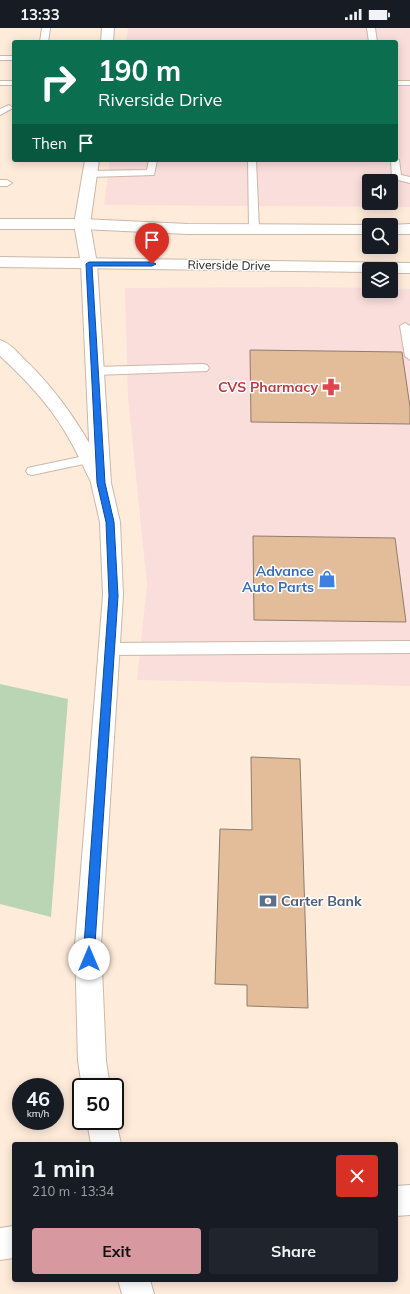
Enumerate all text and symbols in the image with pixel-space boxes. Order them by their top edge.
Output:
text: 13:33 [20,5,60,24]
text: 190 m [98,53,181,88]
icon: right [32,56,84,108]
text: Riverside Drive [98,88,222,111]
icon: arrive [75,132,97,154]
text: Then [32,134,67,153]
map controls [362,174,398,298]
button: sound [362,174,398,210]
button: search [362,218,398,254]
pin [135,223,169,264]
icon: arrive [141,229,163,251]
street label: Riverside Drive [187,257,271,273]
button: layers [362,262,398,298]
pharmacy icon: CVS Pharmacy [321,377,341,397]
place label: CVS Pharmacy [218,378,318,396]
place label: Advance Auto Parts [242,562,314,596]
shop icon: Advance Auto Parts [317,569,337,589]
bank icon: Carter Bank [258,891,278,911]
place label: Carter Bank [281,892,362,910]
position arrow [68,938,110,980]
speed limit sign: 50 [72,1078,124,1130]
text: 46 [26,1086,50,1111]
text: km/h [27,1107,49,1120]
text: 1 min [32,1153,95,1183]
button: close [336,1155,378,1197]
text: 210 m · 13:34 [32,1183,114,1199]
button: Exit [32,1228,201,1274]
button: Share [209,1228,378,1274]

